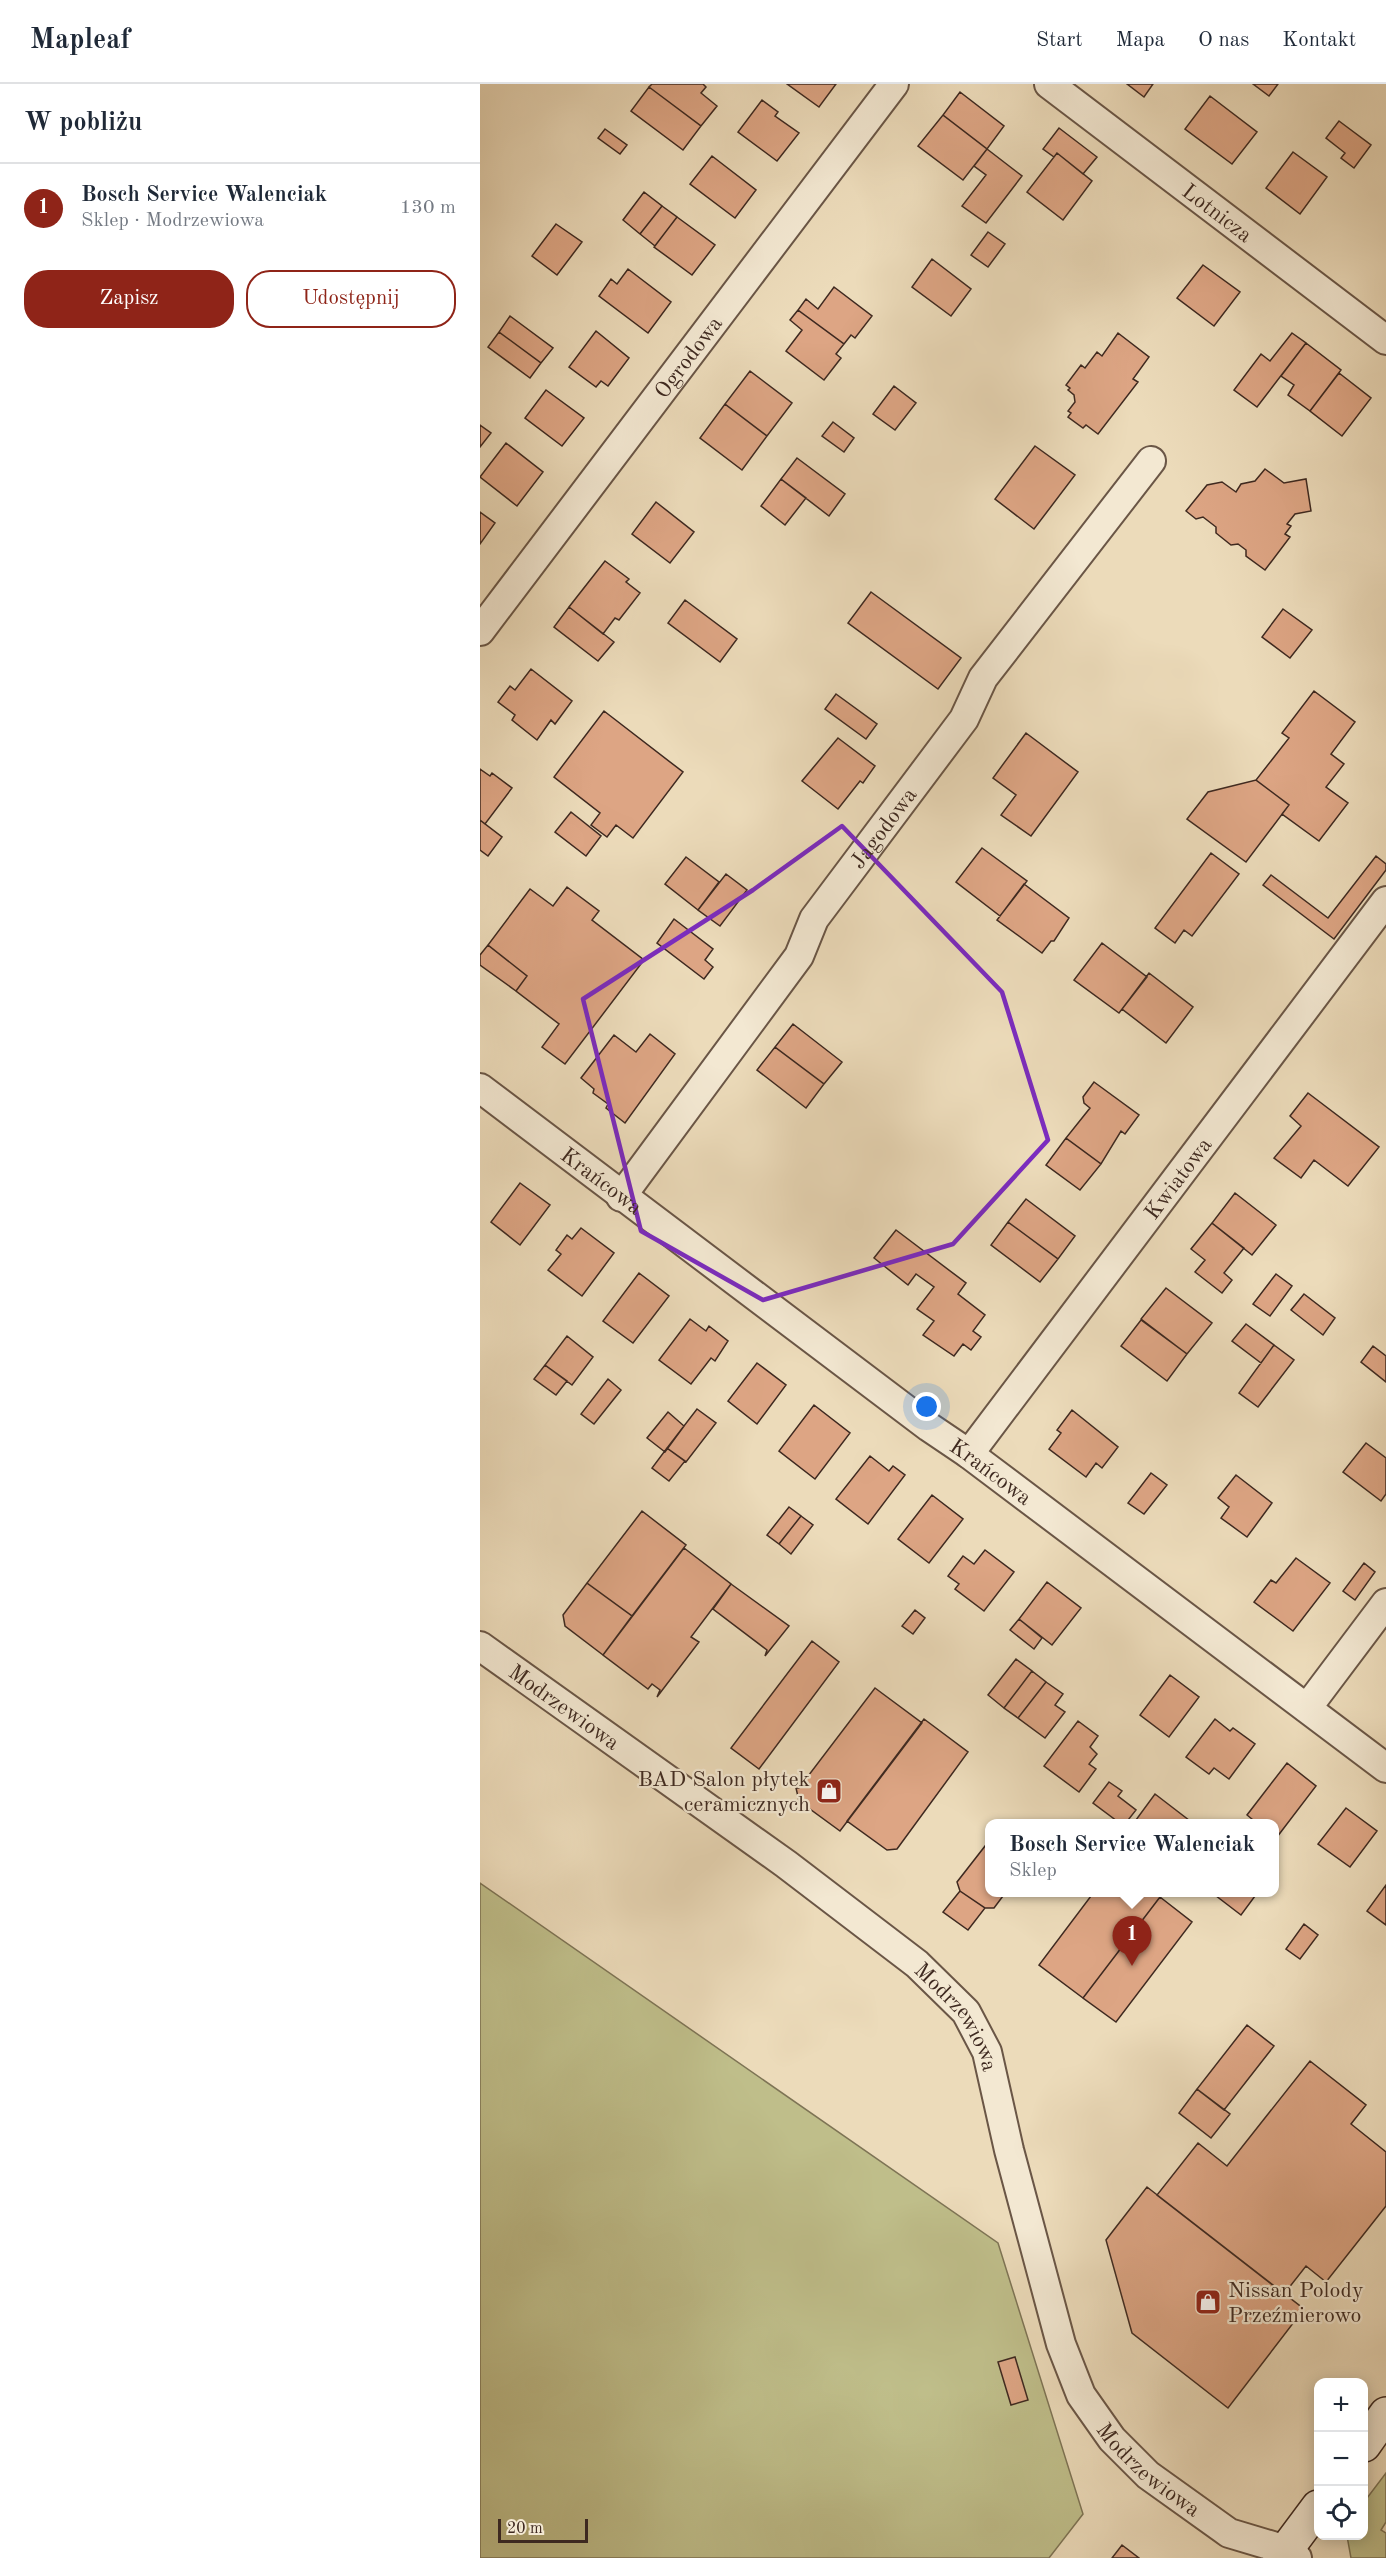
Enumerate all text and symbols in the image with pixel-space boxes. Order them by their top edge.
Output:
text: Mapleaf [30,27,130,55]
text: Start [1036,30,1083,51]
text: Mapa [1116,30,1165,51]
text: O nas [1198,30,1249,51]
text: Kontakt [1282,30,1356,51]
text: W pobliżu [24,110,142,136]
street label: Lotnicza [1178,180,1256,247]
text: Bosch Service Walenciak [81,184,327,206]
text: 1 [38,198,49,218]
text: 130 m [400,198,456,218]
text: Sklep · Modrzewiowa [81,211,264,231]
button: Zapisz [24,270,234,328]
button: Udostępnij [246,270,456,328]
street label: Ogrodowa [651,313,727,403]
street label: Jagodowa [847,784,922,873]
street label: Kwiatowa [1141,1134,1217,1224]
street label: Krańcowa [556,1144,646,1220]
your location [912,1392,941,1421]
street label: Krańcowa [945,1435,1035,1510]
street label: Modrzewiowa [504,1661,623,1755]
place label: BAD Salon płytek ceramicznych [638,1769,810,1816]
shop icon: BAD Salon płytek ceramicznych [814,1776,844,1806]
popup [985,1819,1279,1897]
text: Bosch Service Walenciak [1009,1834,1255,1856]
text: Sklep [1009,1861,1057,1881]
pin: 1 [1112,1916,1152,1966]
street label: Modrzewiowa [909,1959,1000,2073]
place label: Nissan Polody Przeźmierowo [1228,2280,1364,2327]
shop icon: Nissan Polody Przeźmierowo [1193,2287,1223,2317]
map controls [1314,2378,1368,2540]
button: + [1314,2378,1368,2432]
street label: Modrzewiowa [1091,2420,1204,2522]
button: − [1314,2432,1368,2486]
button: locate [1314,2486,1368,2540]
scale bar [498,2516,588,2544]
text: 20 m [507,2521,543,2537]

